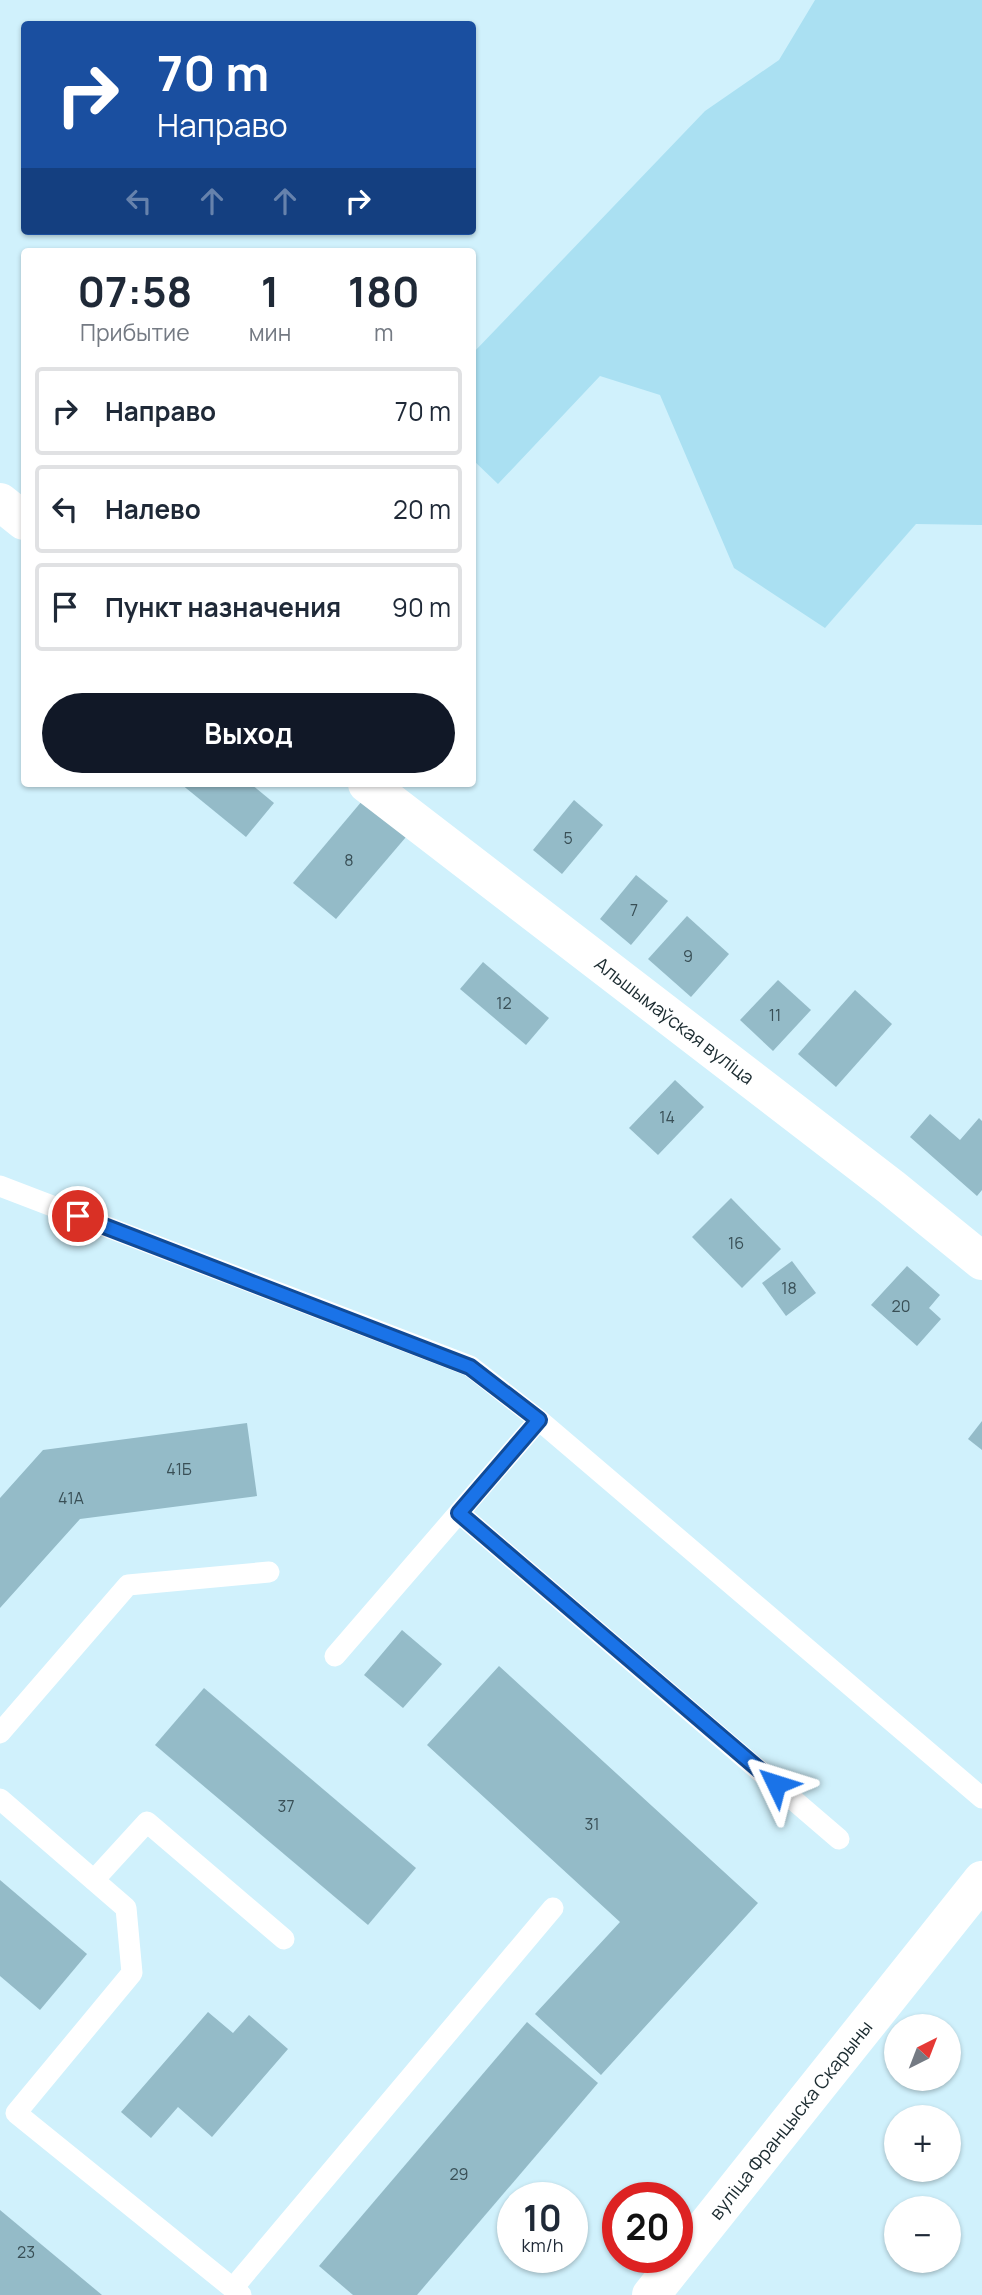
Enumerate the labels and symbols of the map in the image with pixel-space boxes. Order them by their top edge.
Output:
house number: 5 [563,827,573,849]
house number: 8 [344,849,354,871]
house number: 7 [630,899,638,921]
house number: 9 [683,945,693,967]
street label: Альшымаўская вуліца [589,951,760,1090]
house number: 12 [496,992,512,1014]
house number: 11 [769,1004,781,1026]
house number: 14 [659,1106,675,1128]
pin [48,1186,108,1246]
house number: 16 [728,1232,744,1254]
house number: 18 [781,1277,797,1299]
house number: 20 [892,1295,910,1317]
house number: 41Б [166,1458,192,1480]
house number: 41А [58,1487,84,1509]
position arrow [739,1747,813,1821]
house number: 37 [278,1795,294,1817]
house number: 31 [584,1813,600,1835]
north arrow [884,2014,961,2091]
street label: вуліца Францыска Скарыны [703,2015,878,2225]
house number: 29 [449,2163,469,2185]
speed limit sign: 20 [602,2182,693,2273]
house number: 23 [17,2241,35,2263]

